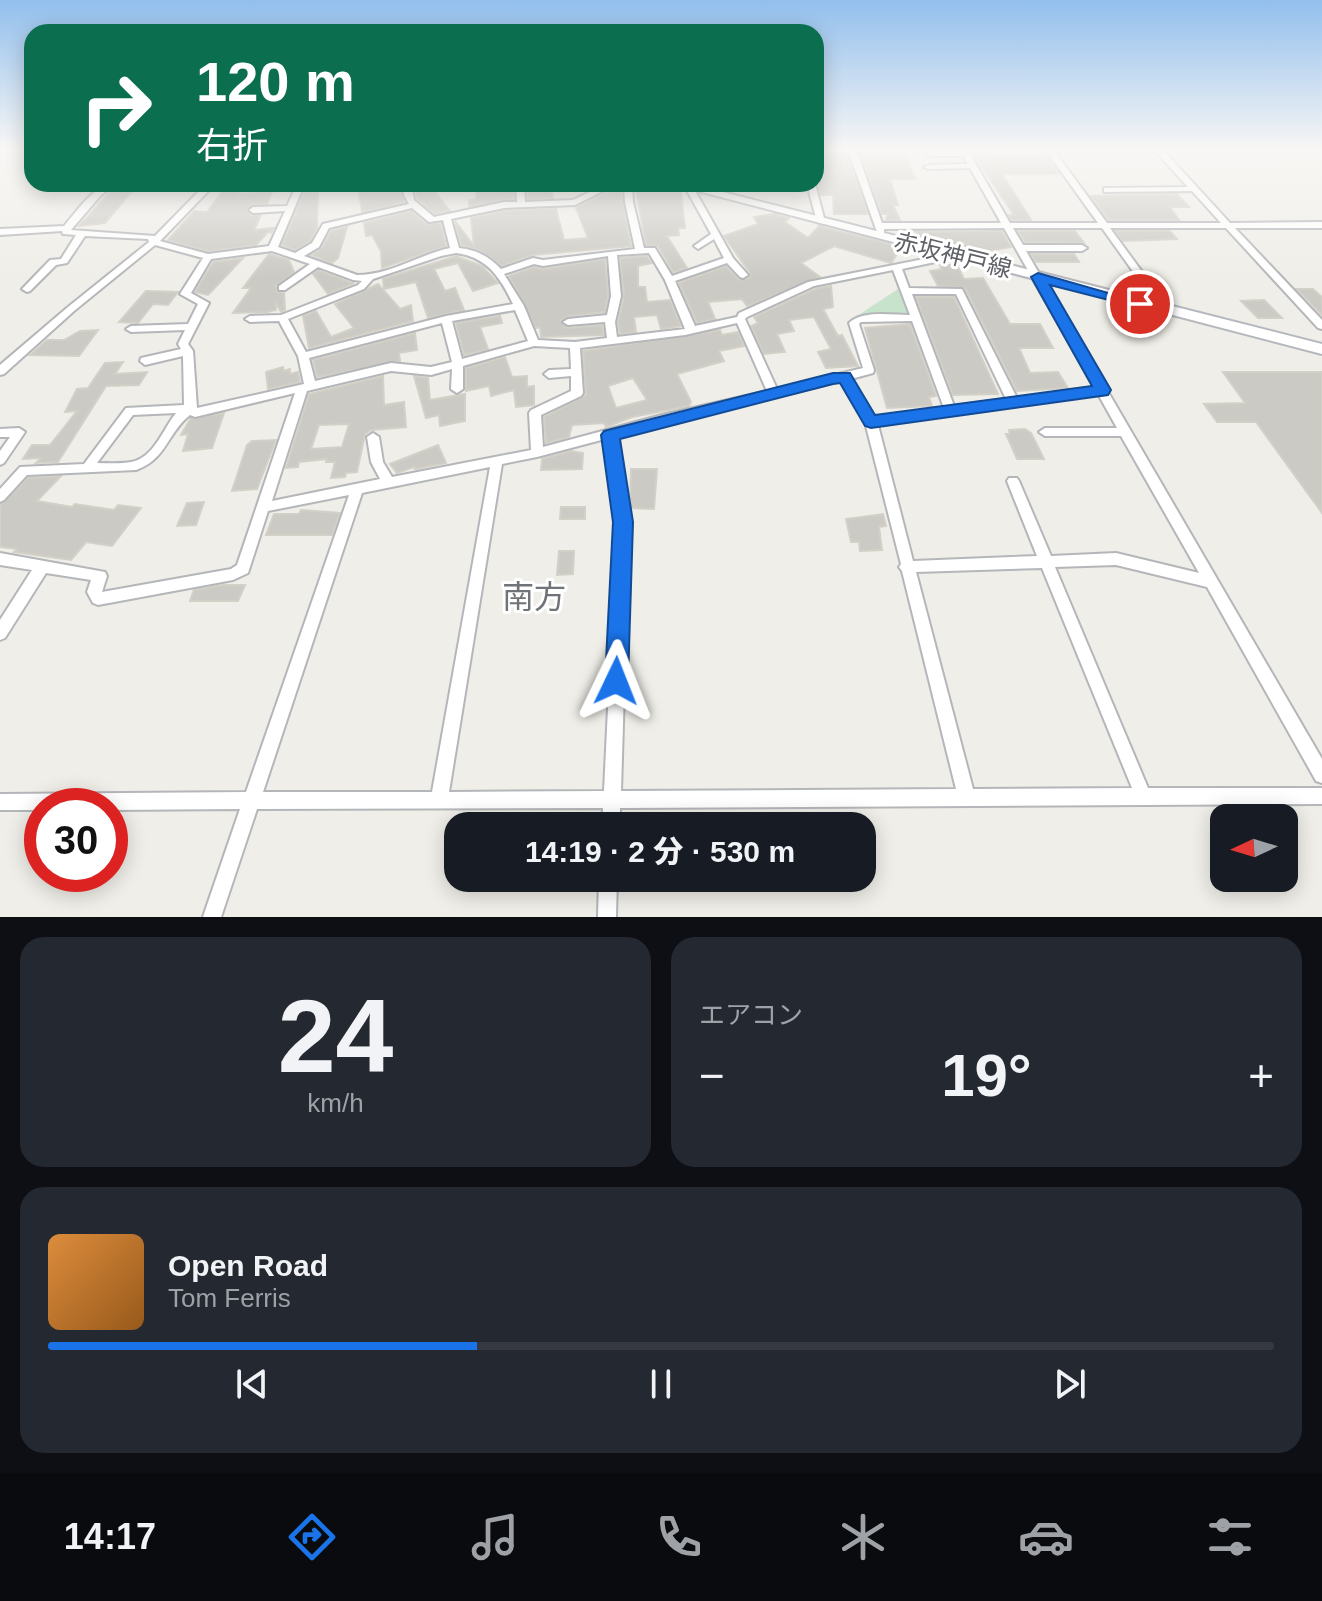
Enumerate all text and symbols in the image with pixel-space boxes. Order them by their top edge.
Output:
text: 120 m [196,50,355,113]
icon: right [64,56,168,160]
text: 右折 [196,125,268,166]
street label: 赤坂神戸線 [892,227,1014,283]
pin [1106,270,1174,338]
icon: arrive [1118,282,1162,326]
district label: 南方 [502,579,566,615]
position arrow [574,639,658,723]
speed limit sign: 30 [24,788,128,892]
north arrow [1210,804,1298,892]
map controls [1210,804,1298,892]
text: 14:19 · 2 分 · 530 m [525,835,795,868]
text: 24 [278,978,393,1094]
text: エアコン [699,1000,803,1030]
text: 19° [941,1042,1032,1109]
text: − [699,1051,725,1100]
text: + [1248,1051,1274,1100]
text: km/h [307,1088,364,1118]
text: Open Road [168,1249,328,1282]
text: Tom Ferris [168,1283,291,1313]
icon: previous [230,1362,274,1406]
icon: pause [639,1362,683,1406]
icon: next [1048,1362,1092,1406]
icon: directions [284,1509,340,1565]
icon: music [467,1509,523,1565]
icon: phone [651,1509,707,1565]
icon: climate [835,1509,891,1565]
icon: car [1018,1509,1074,1565]
icon: filters [1202,1509,1258,1565]
text: 14:17 [64,1516,156,1557]

